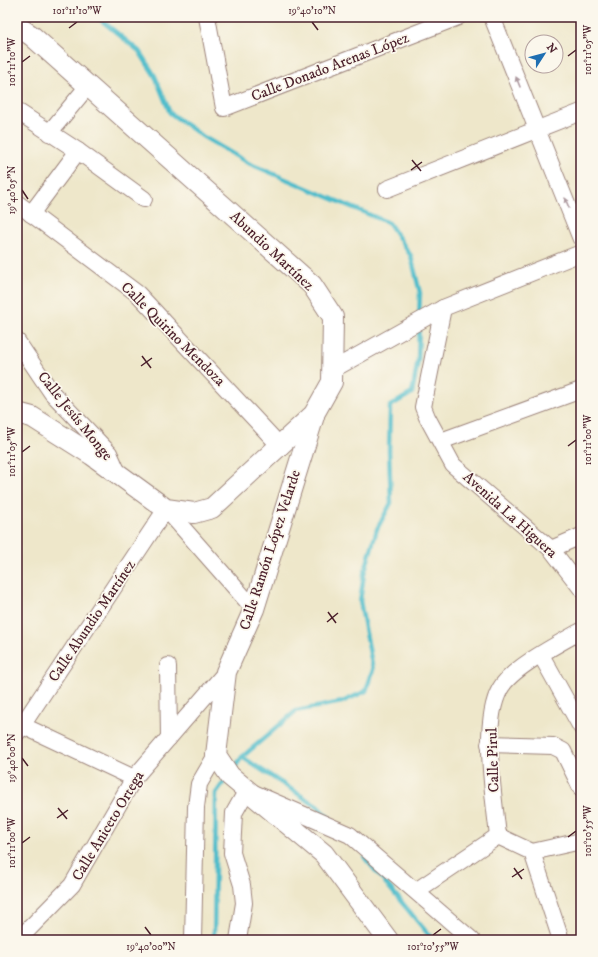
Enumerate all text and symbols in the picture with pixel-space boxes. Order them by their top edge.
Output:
text: 101°11'10"W [53,5,102,17]
text: 19°40'10"N [288,5,336,17]
text: 101°11'05"W [582,24,594,75]
street label: Calle Donado Arenas López [248,28,412,106]
north arrow [524,34,564,74]
text: 101°11'10"W [6,37,18,86]
text: N [543,41,560,56]
one-way arrow [515,75,521,87]
text: 19°40'05"N [6,165,18,215]
one-way arrow [563,196,569,208]
street label: Abundio Martínez [226,207,318,295]
street label: Calle Quirino Mendoza [117,278,230,391]
street label: Calle Jesús Monge [33,368,117,464]
text: 101°11'00"W [582,414,594,465]
text: 101°11'05"W [6,426,18,477]
street label: Calle Ramón López Velarde [235,468,305,632]
street label: Avenida La Higuera [459,468,562,563]
street label: Calle Abundio Martínez [44,556,140,686]
street label: Calle Pirul [482,727,504,793]
text: 19°40'00"N [6,733,18,783]
street label: Calle Aniceto Ortega [68,767,149,884]
text: 101°10'55"W [582,804,594,857]
text: 101°11'00"W [6,817,18,868]
text: 19°40'00"N [126,941,176,953]
text: 101°10'55"W [407,941,460,953]

